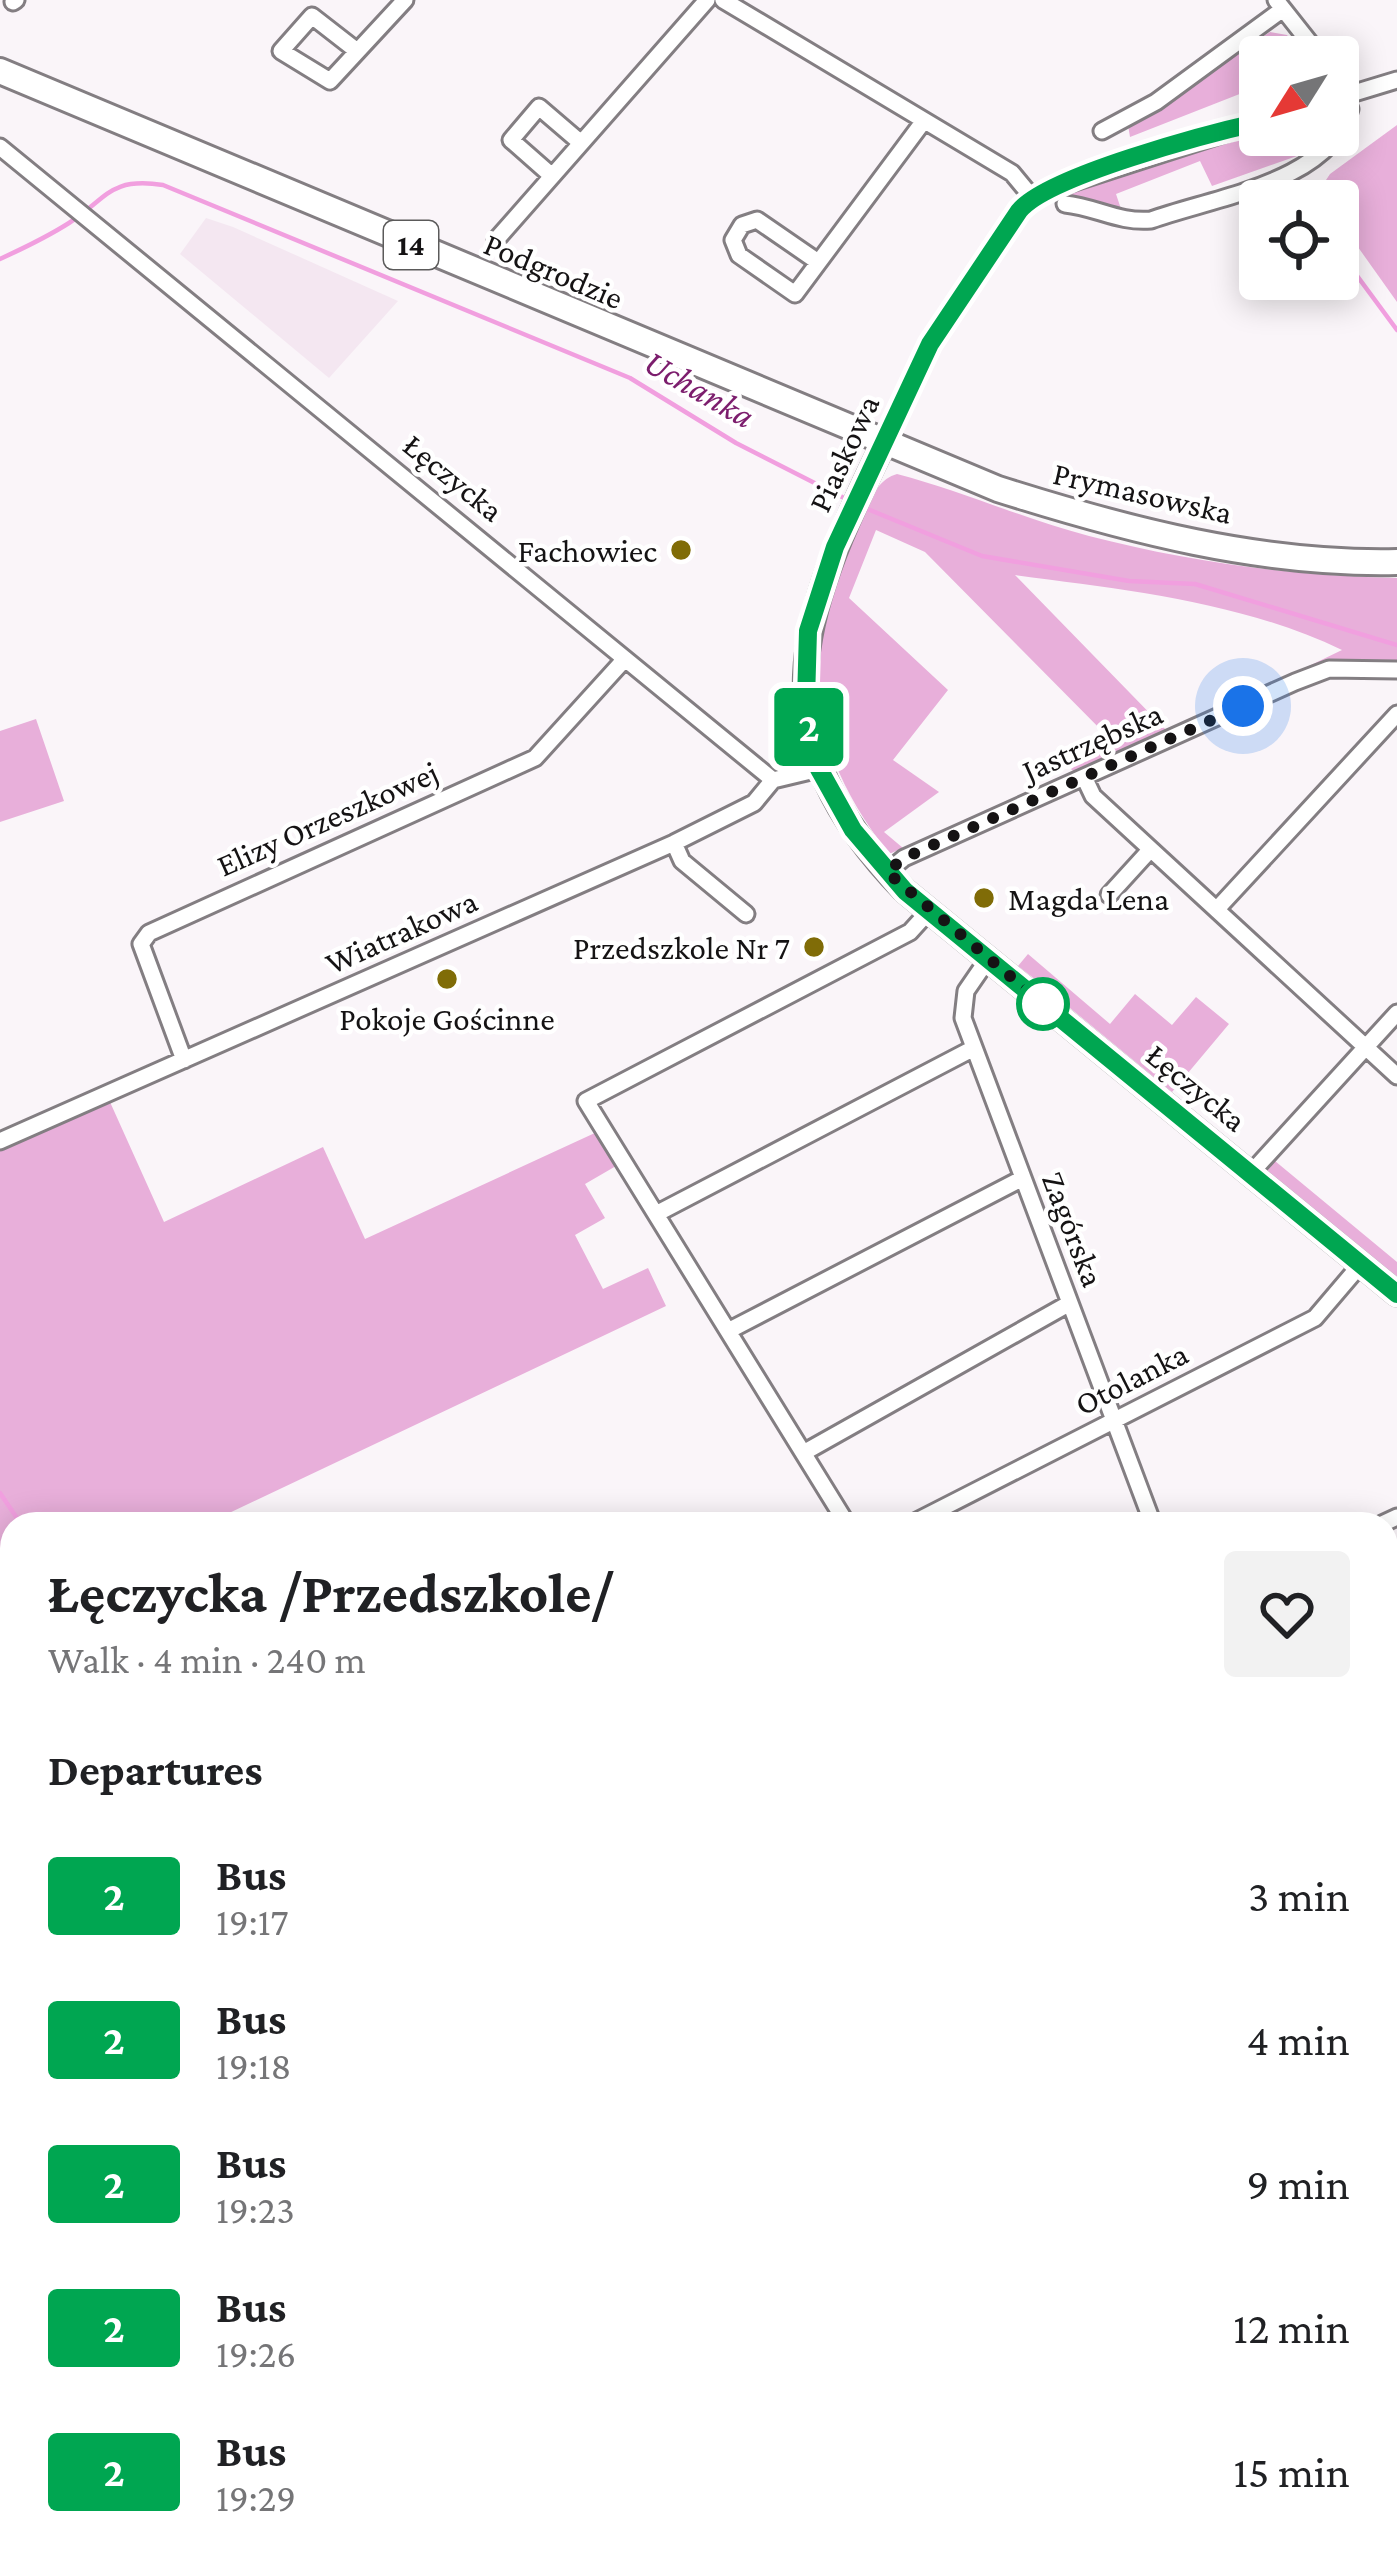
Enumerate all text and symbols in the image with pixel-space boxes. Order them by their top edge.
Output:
north arrow [1239,36,1359,156]
map controls [1239,36,1359,300]
button: locate [1239,180,1359,300]
road number: 14 [384,221,438,269]
street label: Podgrodzie [479,225,629,316]
water label: Uchanka [637,341,762,436]
street label: Piaskowa [800,389,887,517]
street label: Łęczycka [396,426,511,529]
street label: Prymasowska [1050,454,1236,531]
place label: Fachowiec [517,532,657,569]
marker: Fachowiec [668,537,694,563]
your location [1213,676,1273,736]
line badge: 2 [770,688,848,766]
street label: Jastrzębska [1014,694,1168,790]
text: 2 [798,703,820,750]
street label: Elizy Orzeszkowej [211,753,443,884]
place label: Magda Lena [1008,880,1169,917]
street label: Wiatrakowa [320,882,483,981]
marker: Magda Lena [971,885,997,911]
place label: Przedszkole Nr 7 [573,929,790,966]
marker: Przedszkole Nr 7 [801,934,827,960]
marker: Pokoje Gościnne [434,966,460,992]
unlabelled marker [1018,979,1068,1029]
place label: Pokoje Gościnne [339,1000,555,1037]
street label: Łęczycka [1139,1036,1254,1139]
street label: Zagórska [1035,1167,1112,1292]
street label: Otolanka [1069,1334,1194,1423]
button: heart [1224,1551,1350,1677]
text: Łęczycka /Przedszkole/ [48,1561,613,1624]
text: Walk · 4 min · 240 m [48,1638,366,1681]
text: Departures [48,1745,263,1795]
text: Bus [216,1850,286,1900]
text: 3 min [1248,1871,1350,1921]
text: 2 [103,1872,125,1919]
text: 19:17 [216,1900,289,1943]
text: Bus [216,1994,286,2044]
text: 4 min [1246,2015,1350,2065]
text: 2 [103,2016,125,2063]
text: 19:18 [216,2044,292,2087]
text: Bus [216,2138,286,2188]
text: 9 min [1247,2159,1350,2209]
text: 2 [103,2160,125,2207]
text: 19:23 [216,2188,295,2231]
text: Bus [216,2282,286,2332]
text: 12 min [1233,2303,1350,2353]
text: 2 [103,2304,125,2351]
text: 19:26 [216,2332,296,2375]
text: Bus [216,2426,286,2476]
text: 15 min [1233,2447,1350,2497]
text: 2 [103,2448,125,2495]
text: 19:29 [216,2476,296,2519]

